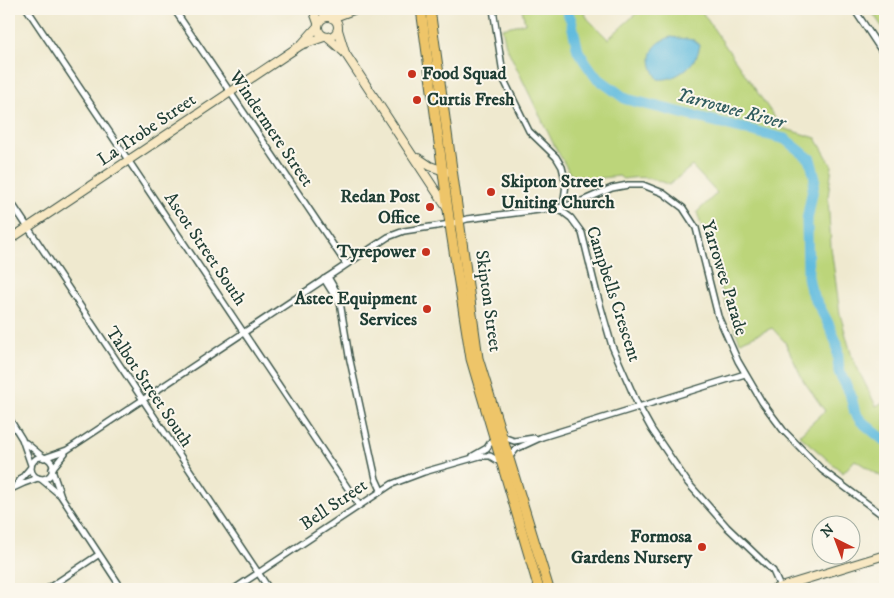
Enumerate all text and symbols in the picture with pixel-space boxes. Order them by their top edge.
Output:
place label: Food Squad [422,63,507,85]
street label: Windermere Street [224,66,318,191]
marker: Food Squad [406,68,418,80]
water label: Yarrowee River [674,83,790,135]
street label: La Trobe Street [94,89,201,171]
place label: Curtis Fresh [427,89,515,111]
marker: Curtis Fresh [411,94,423,106]
place label: Skipton Street Uniting Church [501,171,615,214]
place label: Redan Post Office [340,186,421,229]
marker: Skipton Street Uniting Church [485,186,497,198]
street label: Ascot Street South [159,188,251,310]
marker: Redan Post Office [424,201,436,213]
street label: Yarrowee Parade [696,218,752,338]
street label: Campbells Crescent [581,224,645,365]
place label: Tyrepower [336,241,416,263]
marker: Tyrepower [420,246,432,258]
street label: Skipton Street [470,249,506,353]
place label: Astec Equipment Services [294,288,417,331]
marker: Astec Equipment Services [421,303,433,315]
street label: Talbot Street South [101,323,198,452]
street label: Bell Street [296,474,372,535]
north arrow [812,516,862,566]
text: N [818,520,839,542]
place label: Formosa Gardens Nursery [571,526,692,569]
marker: Formosa Gardens Nursery [696,541,708,553]

